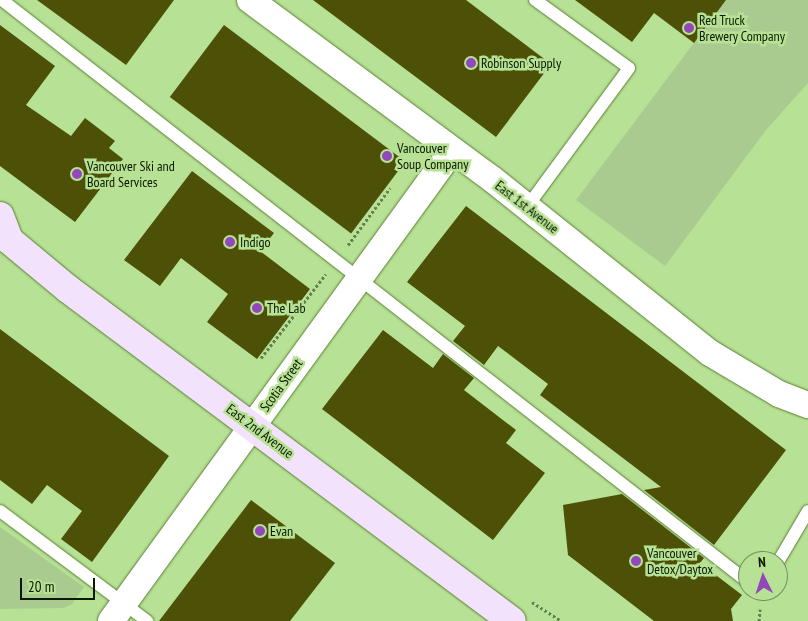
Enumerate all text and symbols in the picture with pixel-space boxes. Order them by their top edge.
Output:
place label: Red Truck Brewery Company [699,12,785,44]
marker: Red Truck Brewery Company [683,22,695,34]
place label: Robinson Supply [481,55,561,71]
marker: Robinson Supply [465,57,477,69]
place label: Vancouver Soup Company [397,140,468,172]
marker: Vancouver Soup Company [381,150,393,162]
place label: Vancouver Ski and Board Services [87,158,175,190]
marker: Vancouver Ski and Board Services [71,168,83,180]
street label: East 1st Avenue [492,177,562,237]
place label: Indigo [240,234,271,250]
marker: Indigo [224,236,236,248]
place label: The Lab [267,300,305,316]
marker: The Lab [251,302,263,314]
street label: Scotia Street [256,355,306,415]
street label: East 2nd Avenue [223,400,297,462]
place label: Evan [270,523,293,539]
marker: Evan [254,525,266,537]
place label: Vancouver Detox/Daytox [647,545,713,578]
north arrow [738,551,788,601]
text: N [758,553,766,571]
marker: Vancouver Detox/Daytox [629,554,643,568]
scale bar [22,568,98,600]
text: 20 m [28,577,54,596]

